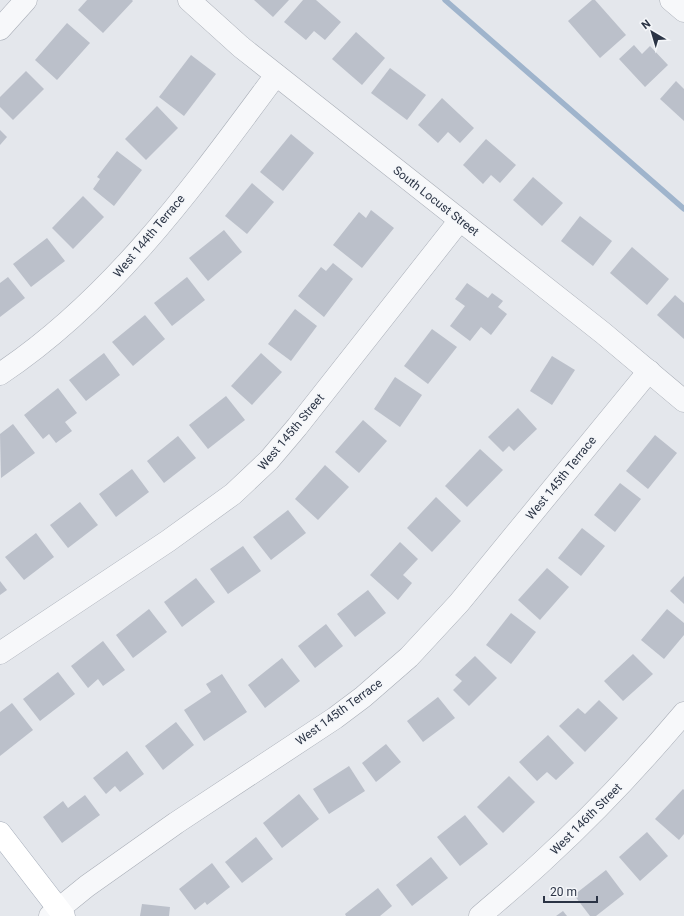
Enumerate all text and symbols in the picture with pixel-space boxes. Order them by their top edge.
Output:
north arrow [632,12,672,52]
text: N [639,17,653,32]
street label: South Locust Street [390,163,482,239]
street label: West 144th Terrace [110,192,188,280]
street label: West 145th Street [255,391,327,473]
street label: West 145th Terrace [523,433,599,523]
street label: West 145th Terrace [293,676,385,748]
street label: West 146th Street [547,780,625,858]
scale bar [544,878,597,904]
text: 20 m [550,885,577,899]

